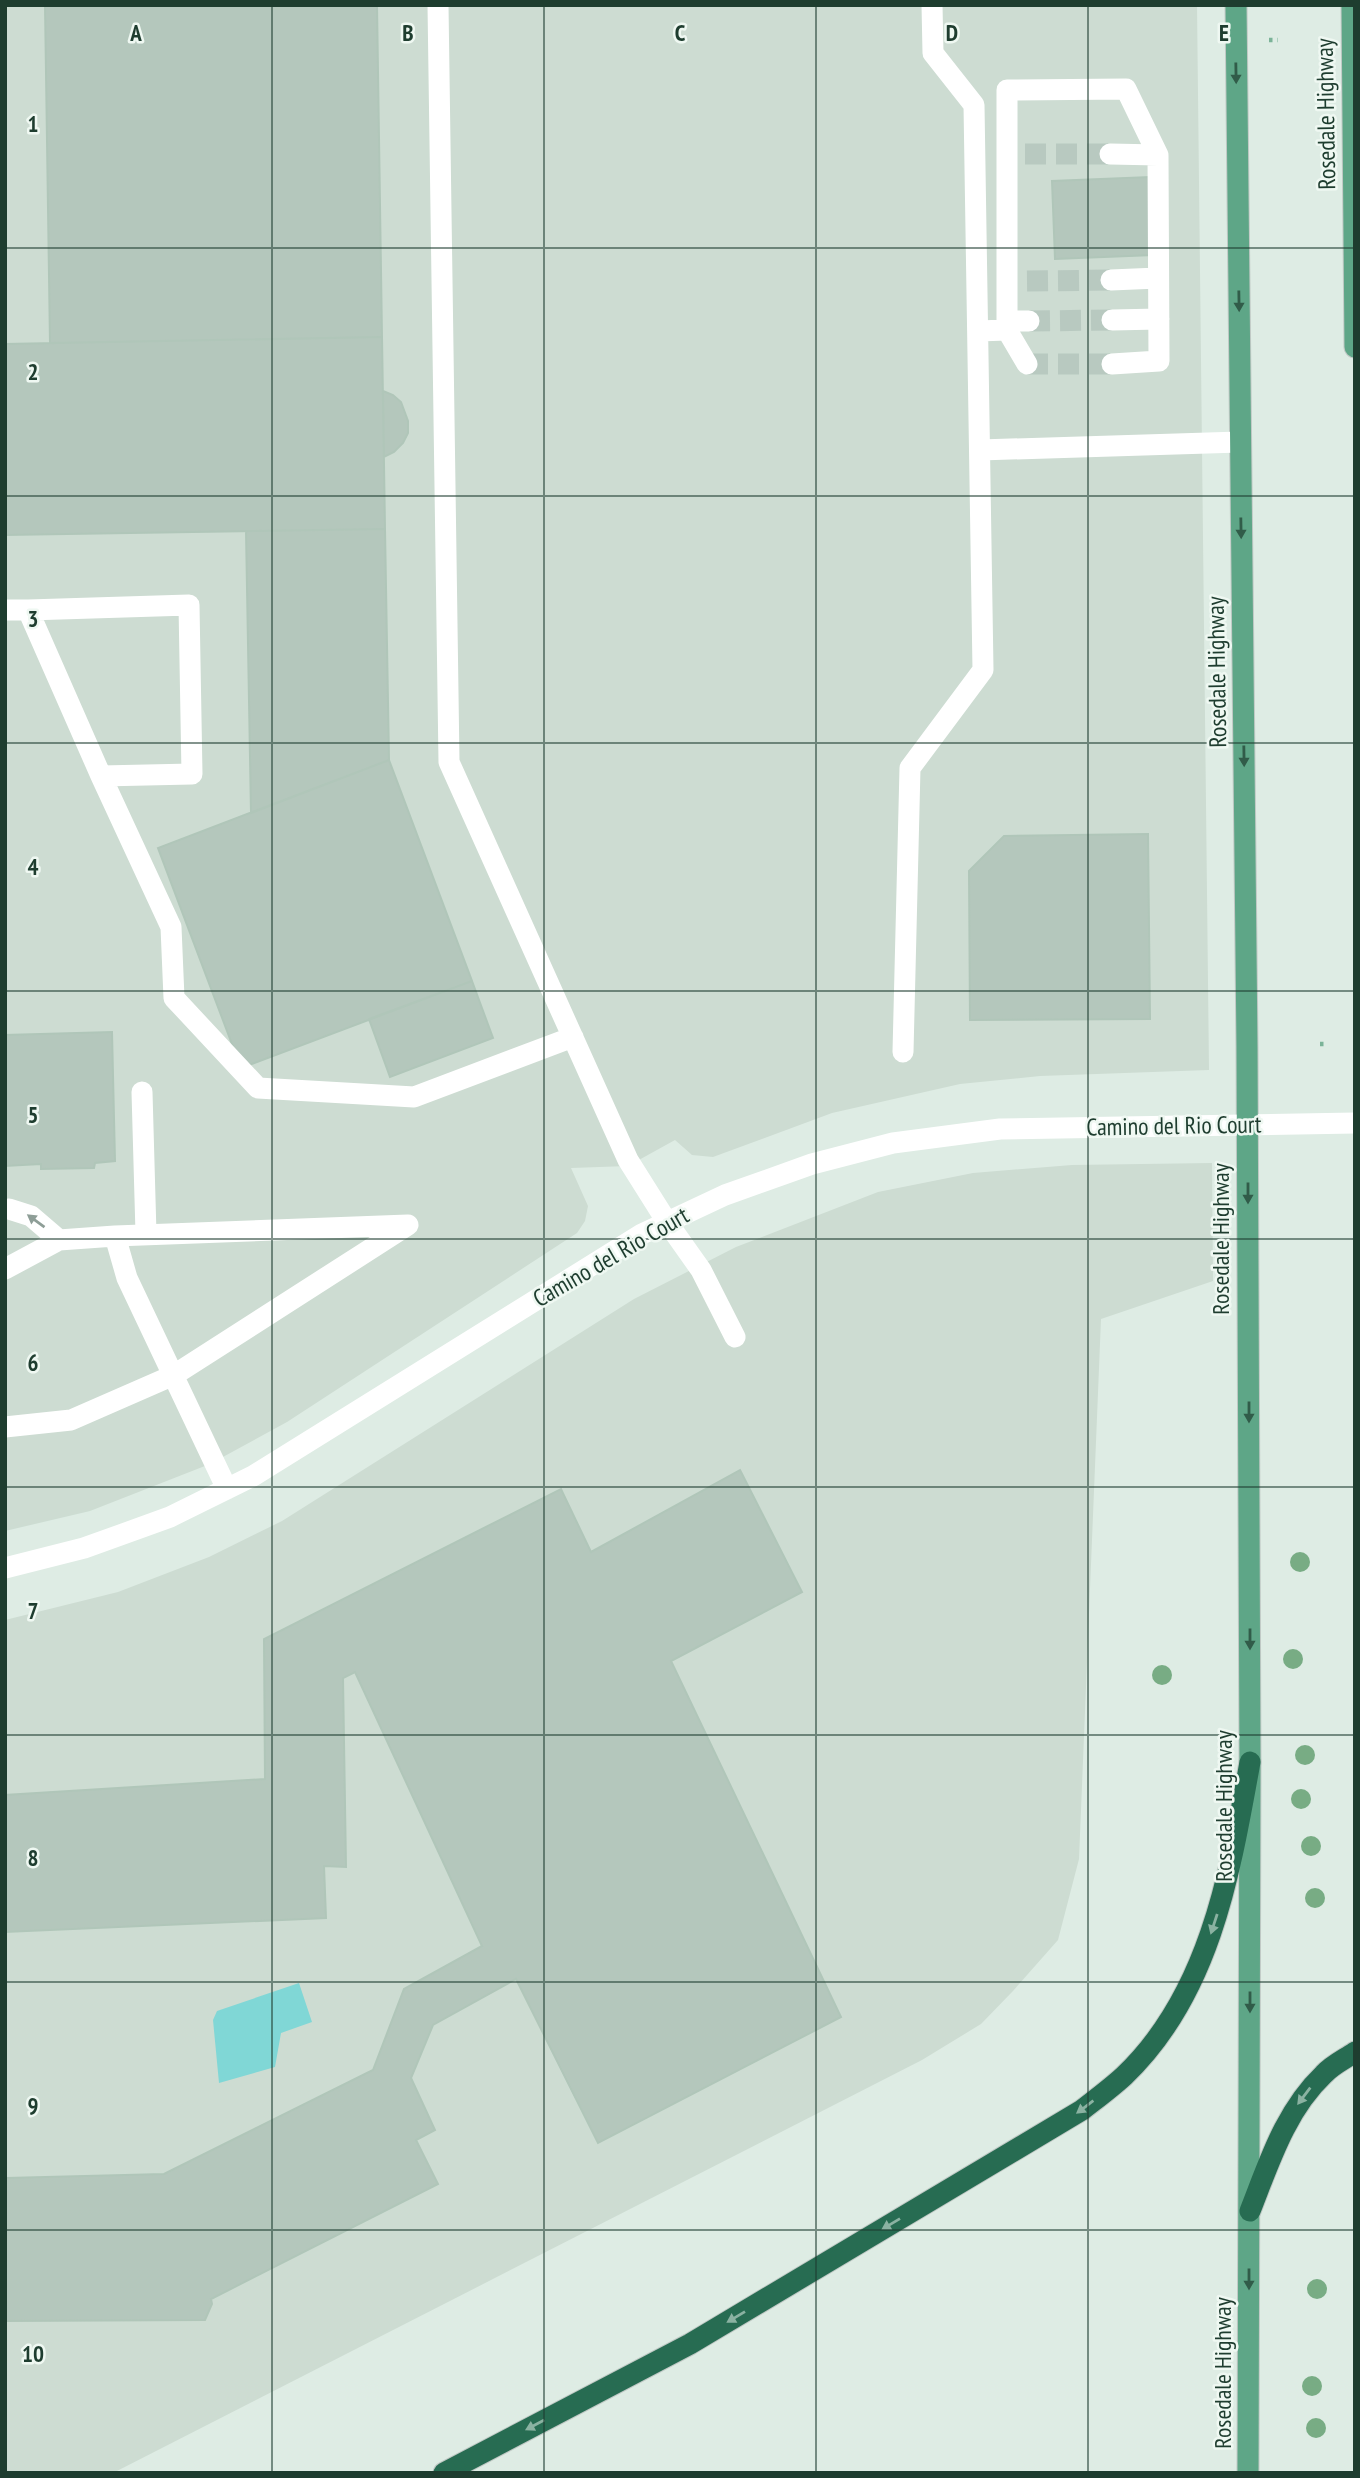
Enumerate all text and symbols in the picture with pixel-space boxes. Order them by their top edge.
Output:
text: A [129,18,142,47]
text: B [402,18,414,47]
text: C [675,18,686,47]
text: D [946,18,958,47]
text: E [1219,18,1229,47]
street label: Rosedale Highway [1309,38,1342,190]
one-way arrow [1230,63,1242,85]
text: 1 [28,109,39,138]
one-way arrow [1233,290,1245,312]
text: 2 [28,357,39,386]
one-way arrow [1236,518,1247,540]
street label: Rosedale Highway [1200,596,1233,748]
text: 3 [28,604,39,633]
one-way arrow [1238,745,1250,767]
text: 4 [28,852,39,881]
text: 5 [28,1100,39,1129]
street label: Camino del Rio Court [1086,1108,1262,1143]
street label: Rosedale Highway [1205,1163,1236,1315]
one-way arrow [1242,1182,1254,1204]
street label: Camino del Rio Court [527,1199,695,1314]
one-way arrow [27,1214,45,1228]
text: 6 [28,1348,39,1377]
one-way arrow [1243,1401,1254,1423]
text: 7 [28,1596,39,1625]
one-way arrow [1244,1629,1255,1651]
street label: Rosedale Highway [1208,1730,1239,1882]
text: 8 [28,1843,39,1872]
one-way arrow [1208,1914,1219,1935]
one-way arrow [1244,1991,1256,2013]
one-way arrow [1297,2087,1311,2106]
text: 9 [28,2091,39,2120]
one-way arrow [1077,2099,1095,2114]
one-way arrow [881,2218,900,2231]
one-way arrow [1244,2269,1255,2291]
street label: Rosedale Highway [1207,2297,1238,2449]
one-way arrow [726,2310,745,2323]
text: 10 [22,2339,44,2368]
one-way arrow [525,2419,545,2430]

